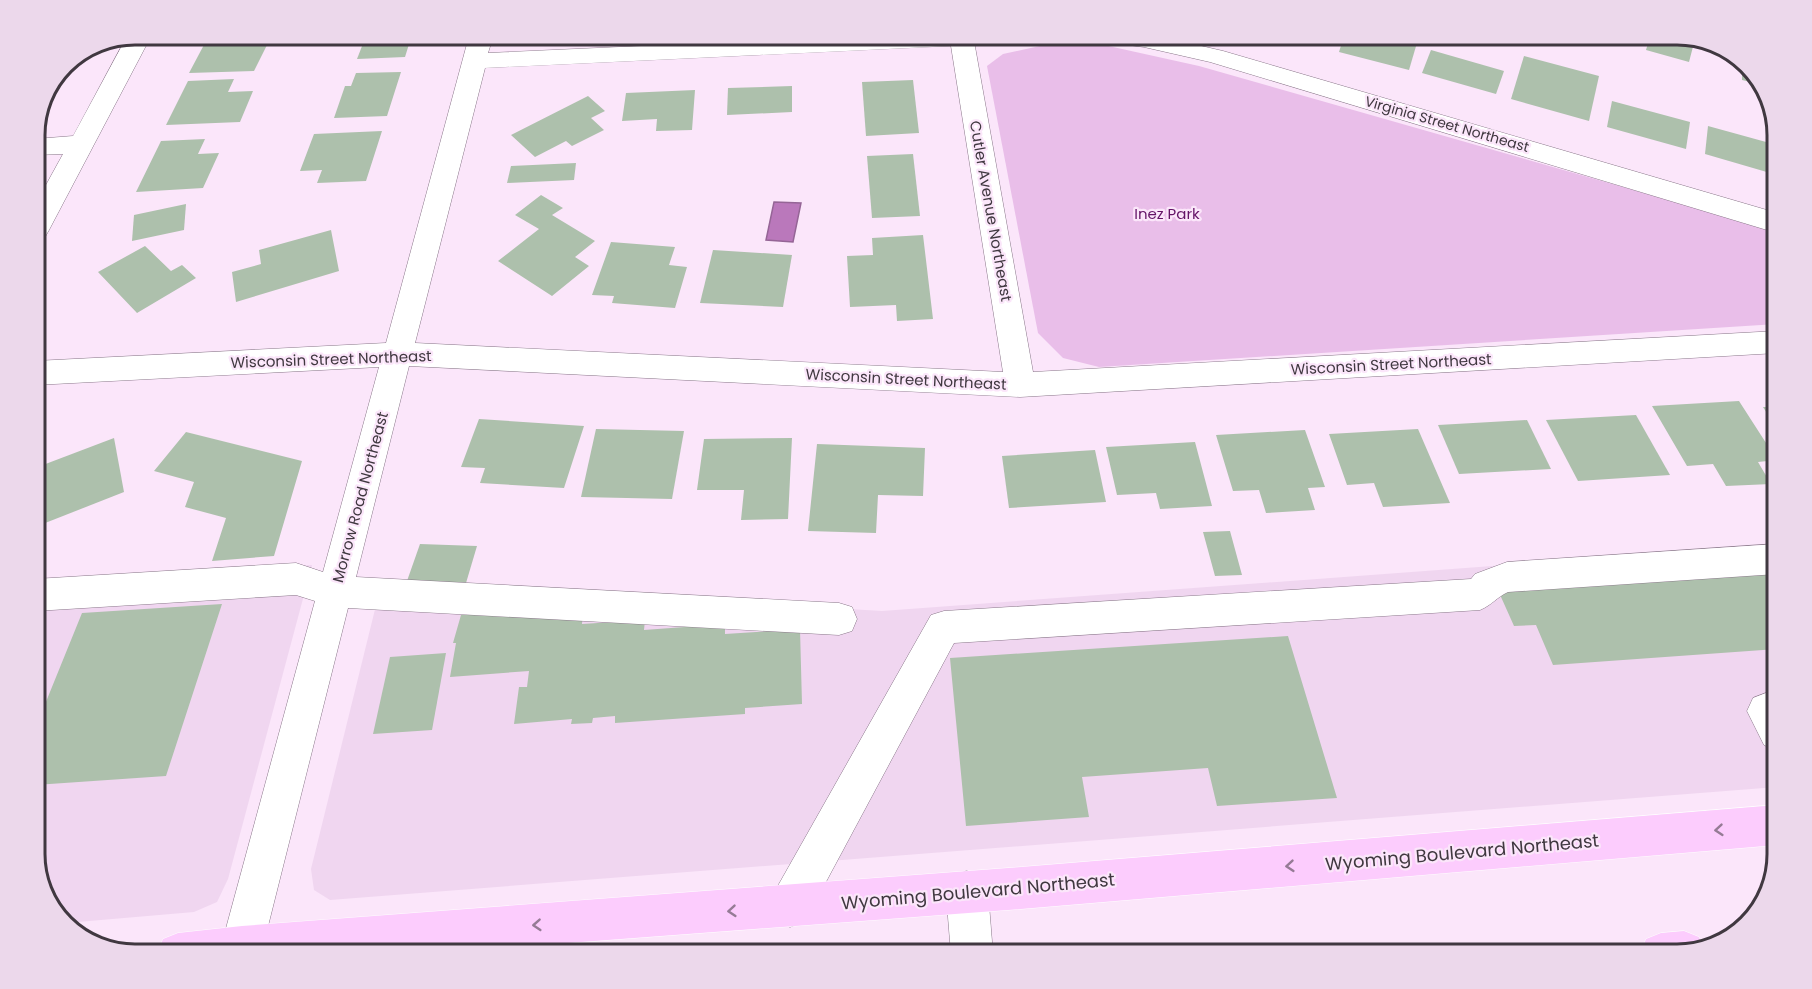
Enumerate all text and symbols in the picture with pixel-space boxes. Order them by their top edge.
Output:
street label: Virginia Street Northeast [1363,91,1531,157]
street label: Cutler Avenue Northeast [965,119,1017,303]
park label: Inez Park [1134,203,1200,224]
street label: Wisconsin Street Northeast [230,345,432,373]
street label: Wisconsin Street Northeast [1290,348,1492,380]
street label: Wisconsin Street Northeast [805,363,1007,395]
street label: Morrow Road Northeast [327,409,393,585]
one-way arrow [1715,823,1724,836]
street label: Wyoming Boulevard Northeast [1324,828,1600,876]
one-way arrow [1285,859,1294,872]
street label: Wyoming Boulevard Northeast [840,867,1116,915]
one-way arrow [727,904,736,917]
one-way arrow [533,918,542,931]

